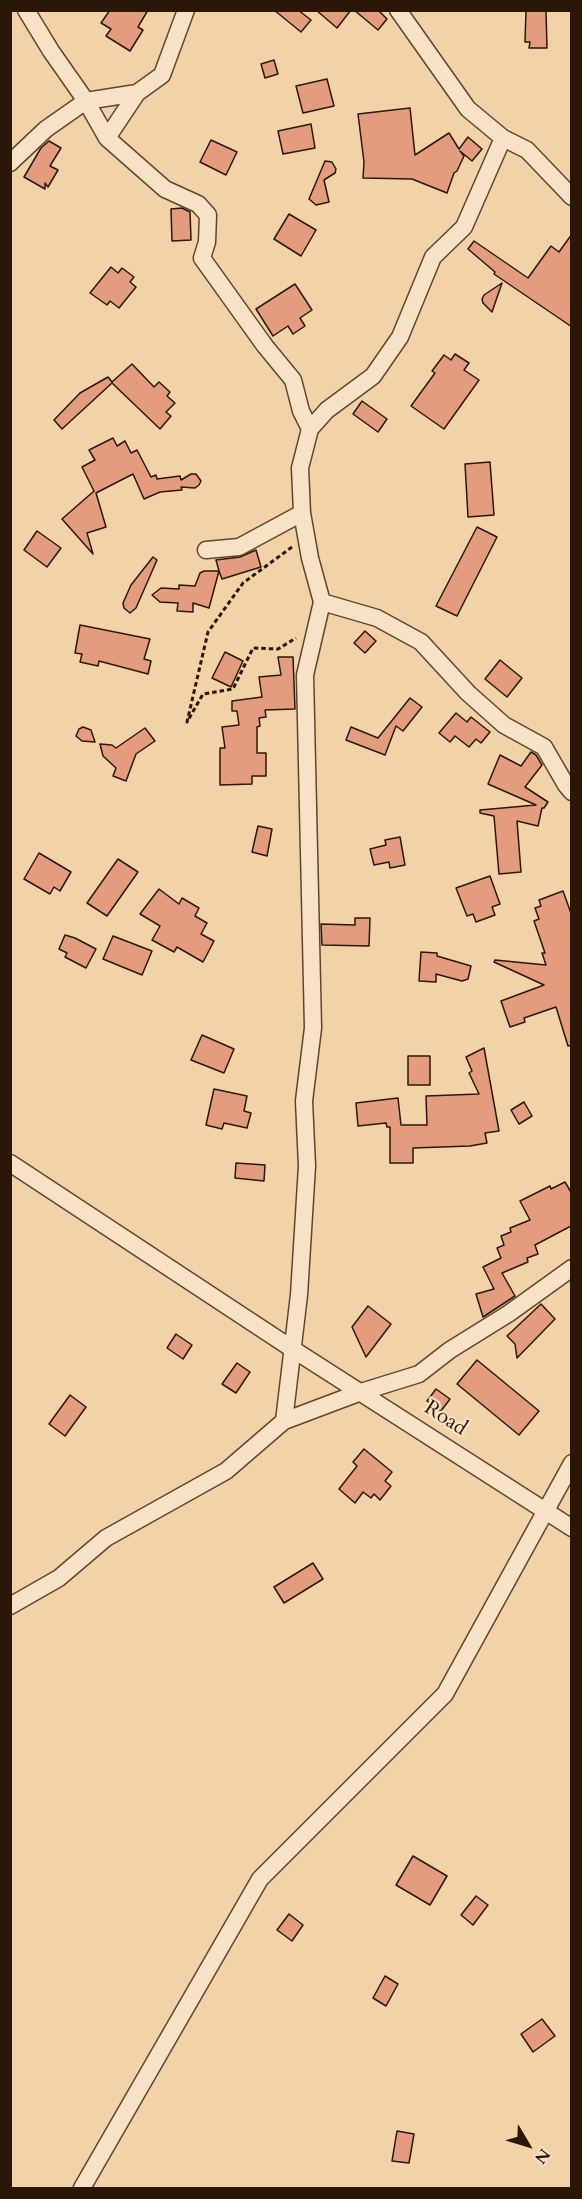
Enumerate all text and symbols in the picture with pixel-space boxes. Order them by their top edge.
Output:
street label: Road [419,1396,471,1442]
north arrow [498,2115,558,2175]
text: N [529,2144,555,2168]

